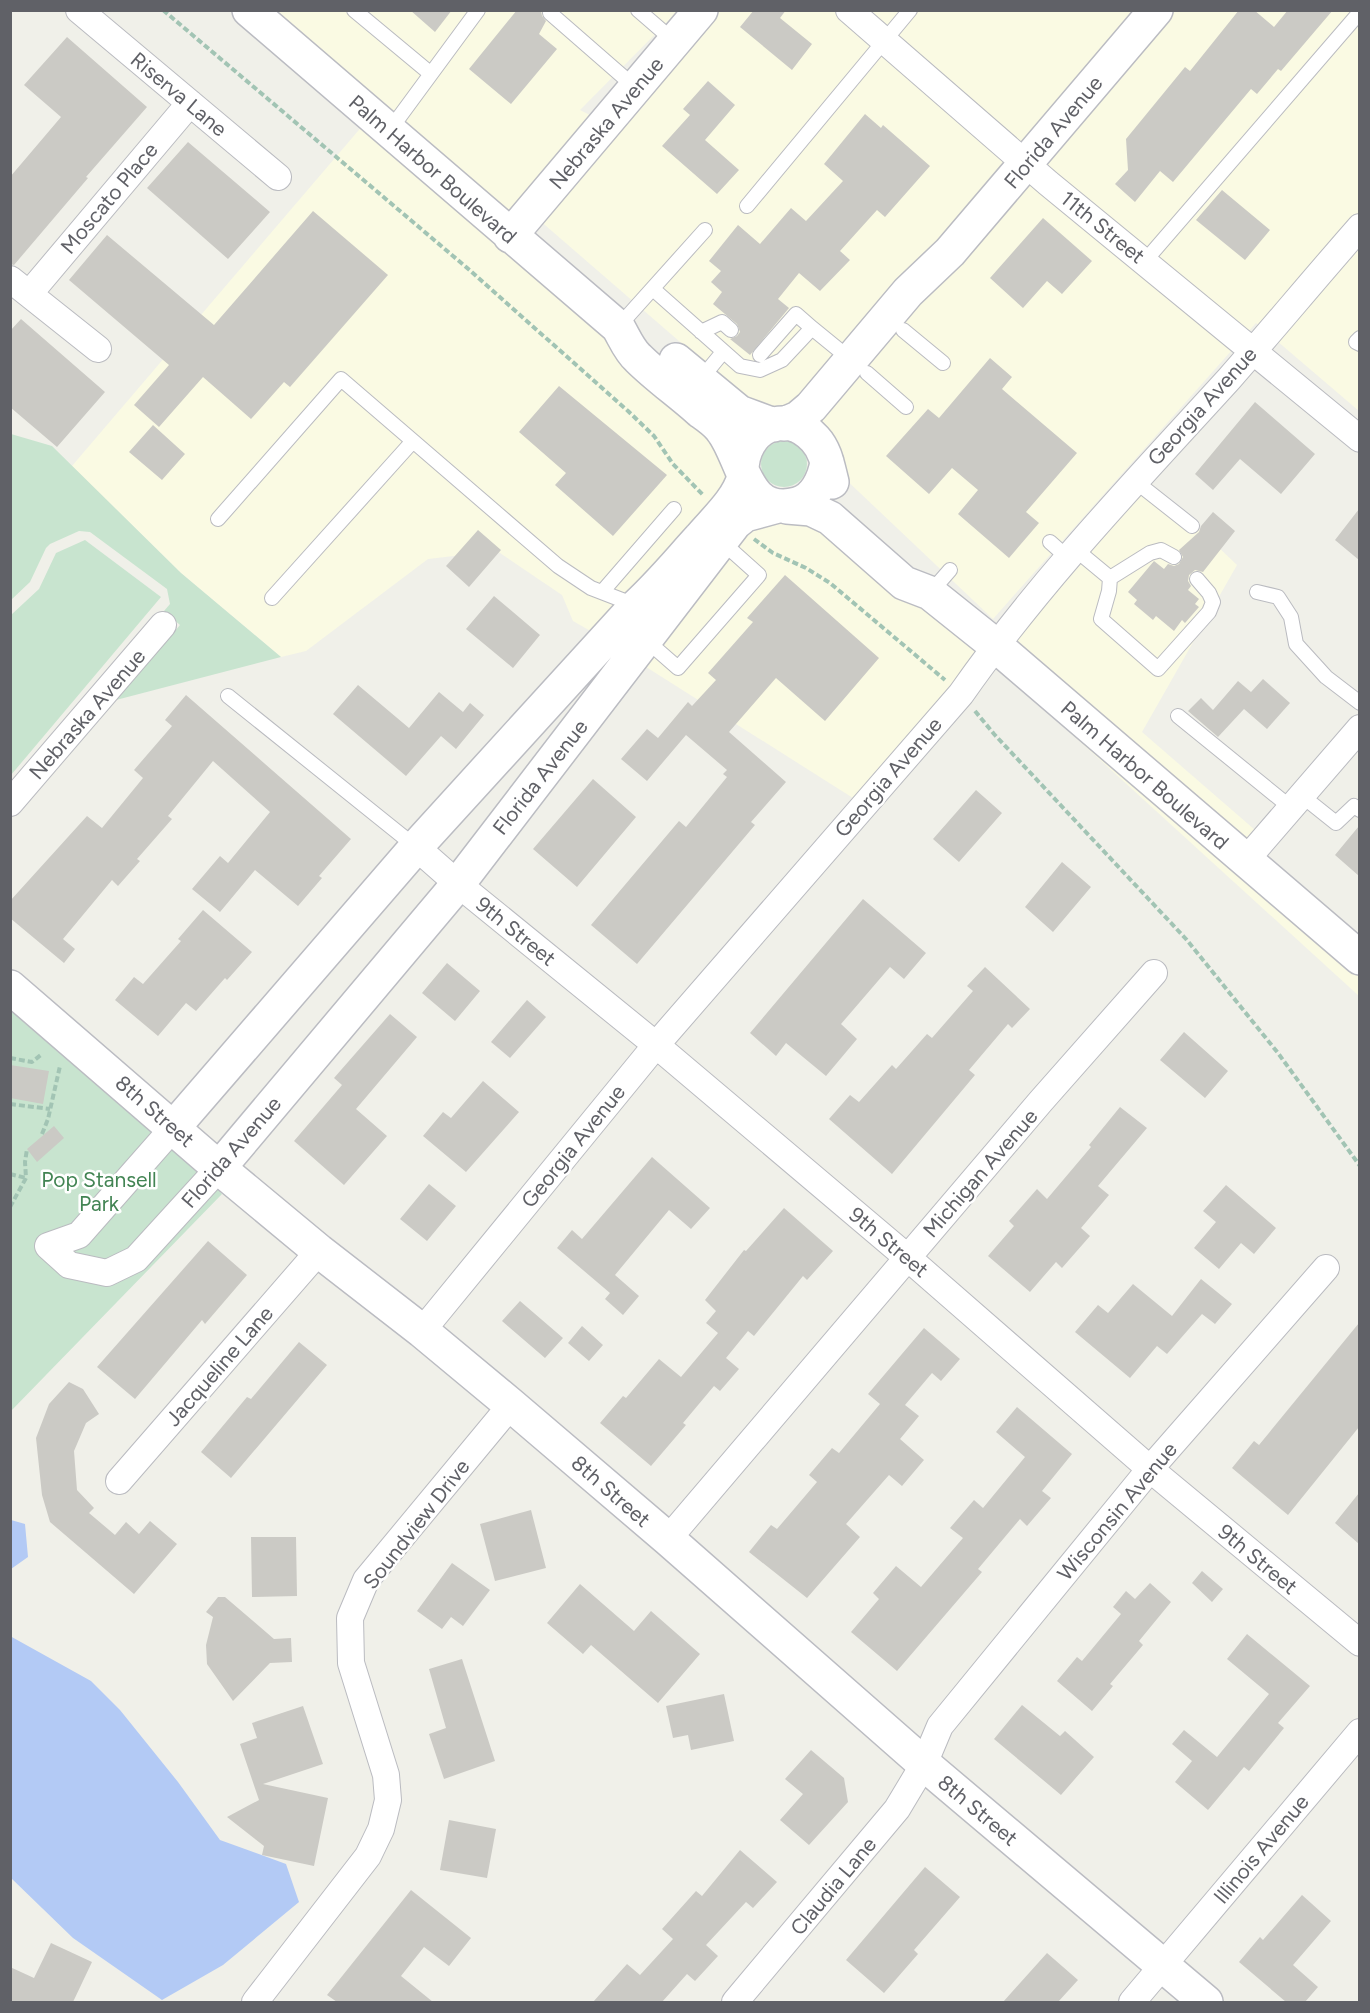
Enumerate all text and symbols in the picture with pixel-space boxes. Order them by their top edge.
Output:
street label: Riserva Lane [126,47,232,141]
street label: Nebraska Avenue [544,52,668,194]
street label: Florida Avenue [999,71,1107,193]
street label: Palm Harbor Boulevard [344,89,522,249]
street label: Moscato Place [55,137,163,259]
street label: 11th Street [1056,186,1150,269]
street label: Georgia Avenue [1142,342,1262,470]
street label: Nebraska Avenue [24,644,150,784]
street label: Palm Harbor Boulevard [1056,695,1234,855]
street label: Georgia Avenue [829,712,947,842]
street label: Florida Avenue [487,714,593,840]
street label: 9th Street [471,891,561,971]
street label: 8th Street [110,1070,200,1152]
street label: Georgia Avenue [516,1080,630,1212]
street label: Florida Avenue [176,1091,286,1213]
street label: Michigan Avenue [918,1104,1042,1242]
park label: Pop Stansell Park [41,1167,157,1216]
street label: 9th Street [844,1202,934,1282]
street label: Jacqueline Lane [160,1301,278,1431]
street label: Wisconsin Avenue [1052,1437,1182,1585]
street label: 8th Street [566,1450,656,1532]
street label: Soundview Drive [358,1454,474,1594]
street label: 9th Street [1213,1519,1303,1599]
street label: 8th Street [933,1769,1023,1851]
street label: Illinois Avenue [1208,1789,1314,1909]
street label: Claudia Lane [785,1832,881,1940]

